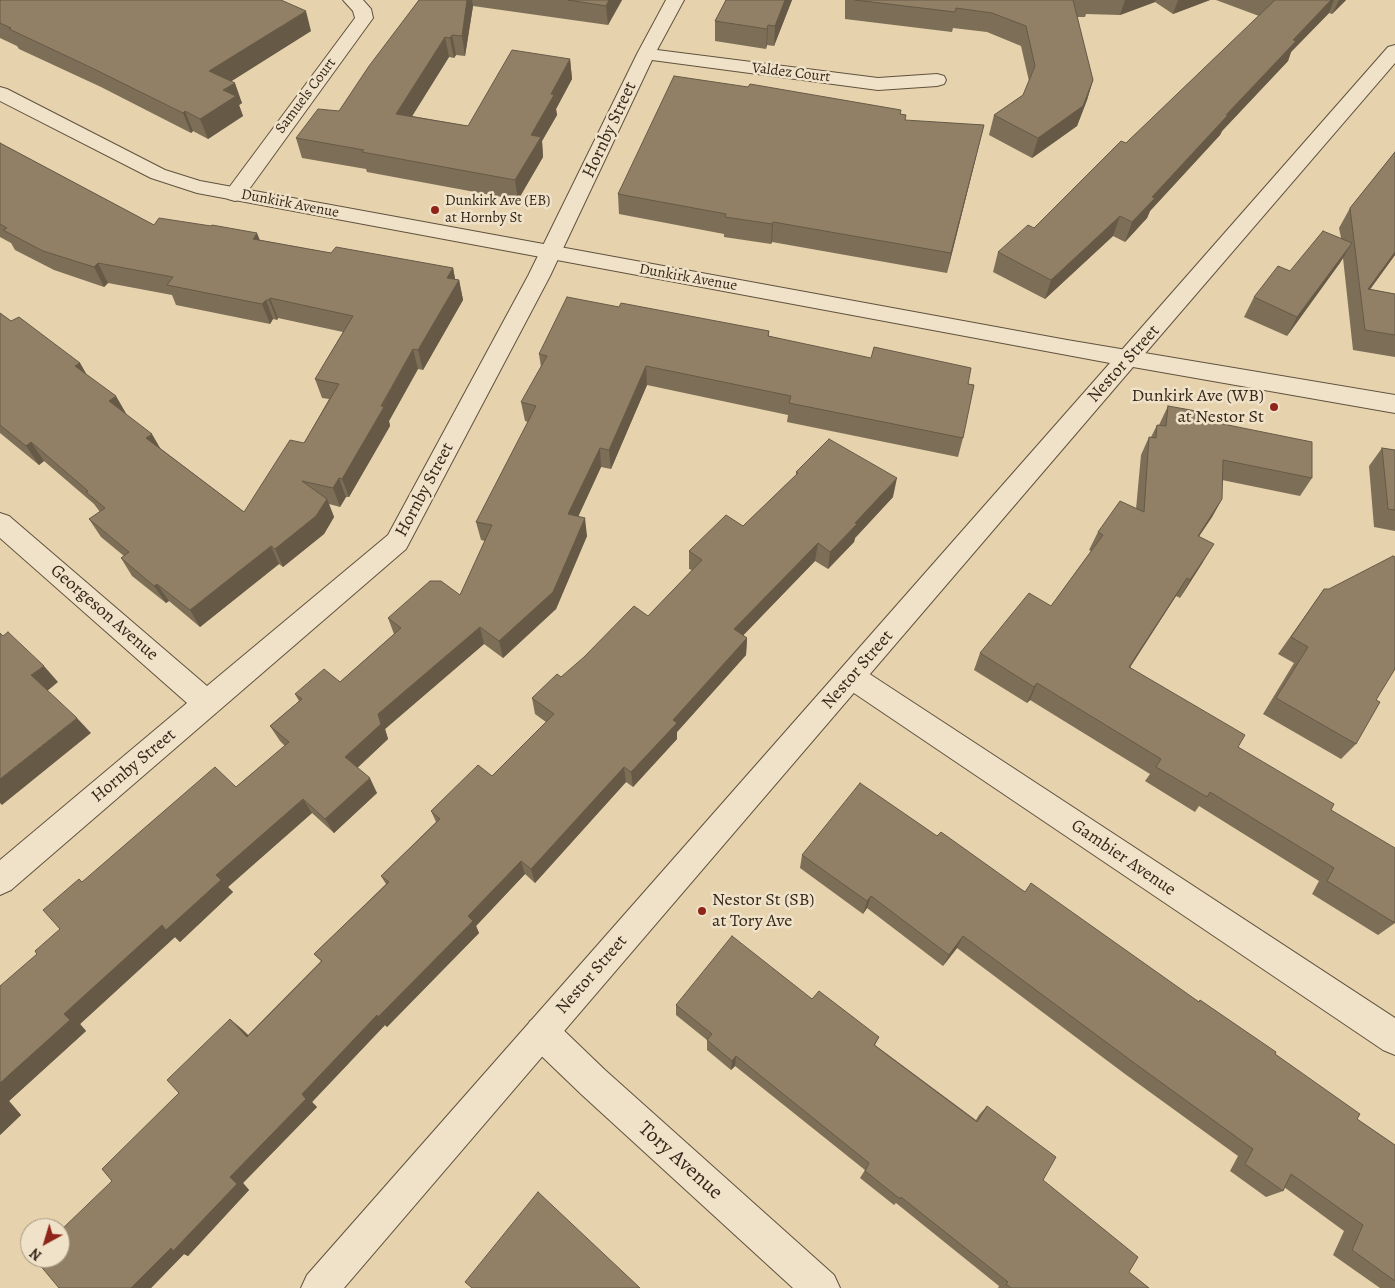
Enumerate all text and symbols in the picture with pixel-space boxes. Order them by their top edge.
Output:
street label: Samuels Court [272,55,340,137]
street label: Valdez Court [751,59,831,87]
street label: Hornby Street [578,78,642,182]
street label: Dunkirk Avenue [239,186,341,222]
place label: Dunkirk Ave (EB) at Hornby St [445,192,550,227]
marker: Dunkirk Ave (EB) at Hornby St [429,204,441,216]
street label: Dunkirk Avenue [637,261,739,295]
street label: Nestor Street [1083,321,1165,407]
place label: Dunkirk Ave (WB) at Nestor St [1131,386,1264,428]
marker: Dunkirk Ave (WB) at Nestor St [1268,401,1280,413]
street label: Hornby Street [391,439,459,541]
street label: Georgeson Avenue [46,560,162,666]
street label: Nestor Street [818,626,898,714]
street label: Hornby Street [87,724,181,808]
street label: Gambier Avenue [1067,815,1179,901]
place label: Nestor St (SB) at Tory Ave [712,890,814,932]
marker: Nestor St (SB) at Tory Ave [696,905,708,917]
street label: Nestor Street [552,931,632,1019]
street label: Tory Avenue [633,1116,727,1206]
north arrow [20,1218,70,1268]
text: N [26,1244,46,1265]

